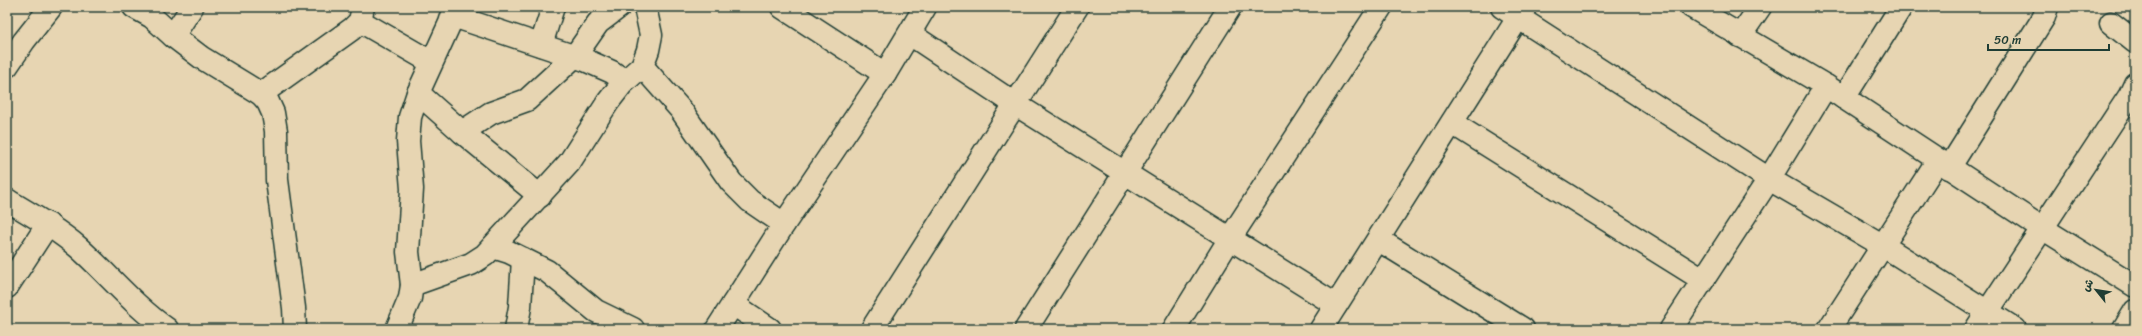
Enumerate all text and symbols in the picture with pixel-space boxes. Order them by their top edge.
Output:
scale bar [1988,26,2109,52]
text: 50 m [1994,29,2021,51]
north arrow [2076,270,2116,310]
text: ش [2077,275,2099,295]

